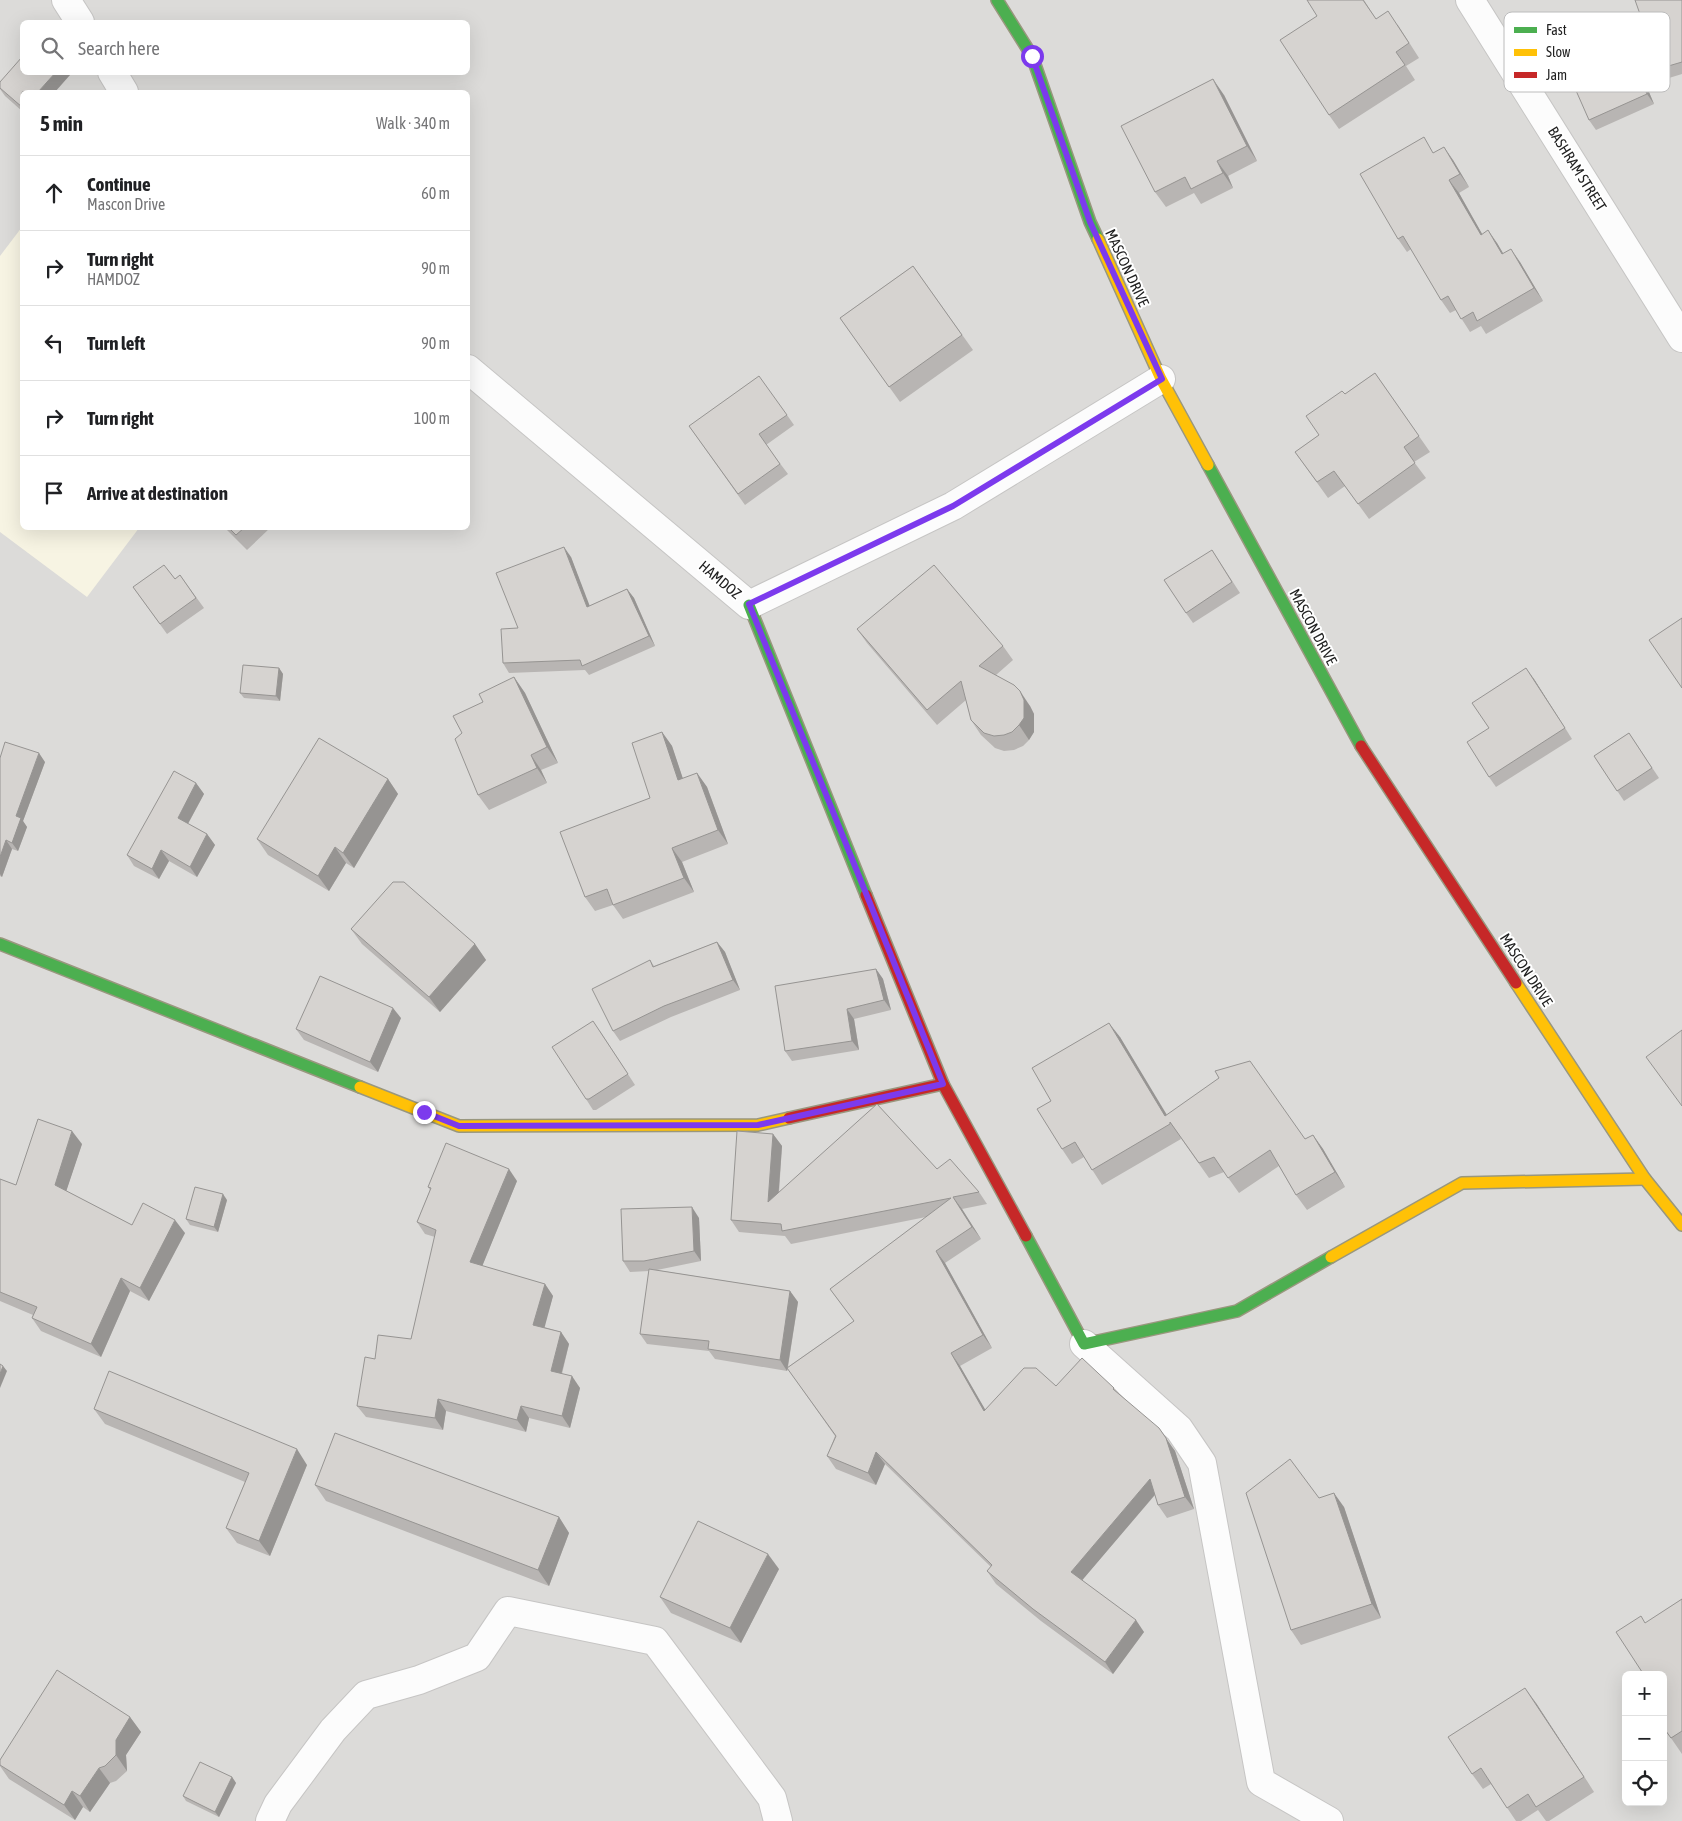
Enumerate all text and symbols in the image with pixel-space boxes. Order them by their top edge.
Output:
legend [1504,12,1670,92]
search box [20,20,470,75]
text: Fast [1546,22,1567,38]
icon: search [38,34,66,62]
text: Search here [78,37,160,59]
text: Slow [1546,44,1571,60]
route start [1021,45,1044,68]
text: Jam [1546,67,1567,83]
text: 5 min [40,111,83,135]
text: Walk · 340 m [376,114,450,132]
street label: BASHRAM STREET [1545,123,1610,214]
text: Continue [87,173,151,195]
icon: ahead [40,179,68,207]
text: 60 m [421,184,450,202]
text: Mascon Drive [87,195,165,213]
street label: MASCON DRIVE [1102,226,1153,310]
text: Turn right [87,248,154,270]
icon: right [40,254,68,282]
text: 90 m [421,259,450,277]
text: HAMDOZ [87,270,140,288]
icon: left [40,329,68,357]
text: Turn left [87,332,145,354]
text: 90 m [421,334,450,352]
icon: right [40,404,68,432]
text: Turn right [87,407,154,429]
text: 100 m [414,409,450,427]
icon: arrive [40,479,68,507]
text: Arrive at destination [87,482,228,504]
street label: HAMDOZ [696,557,745,602]
street label: MASCON DRIVE [1286,586,1341,668]
street label: MASCON DRIVE [1497,930,1557,1010]
route end [413,1101,436,1124]
map controls [1622,1671,1667,1806]
button: + [1622,1671,1667,1716]
button: − [1622,1716,1667,1761]
button: locate [1622,1761,1667,1806]

